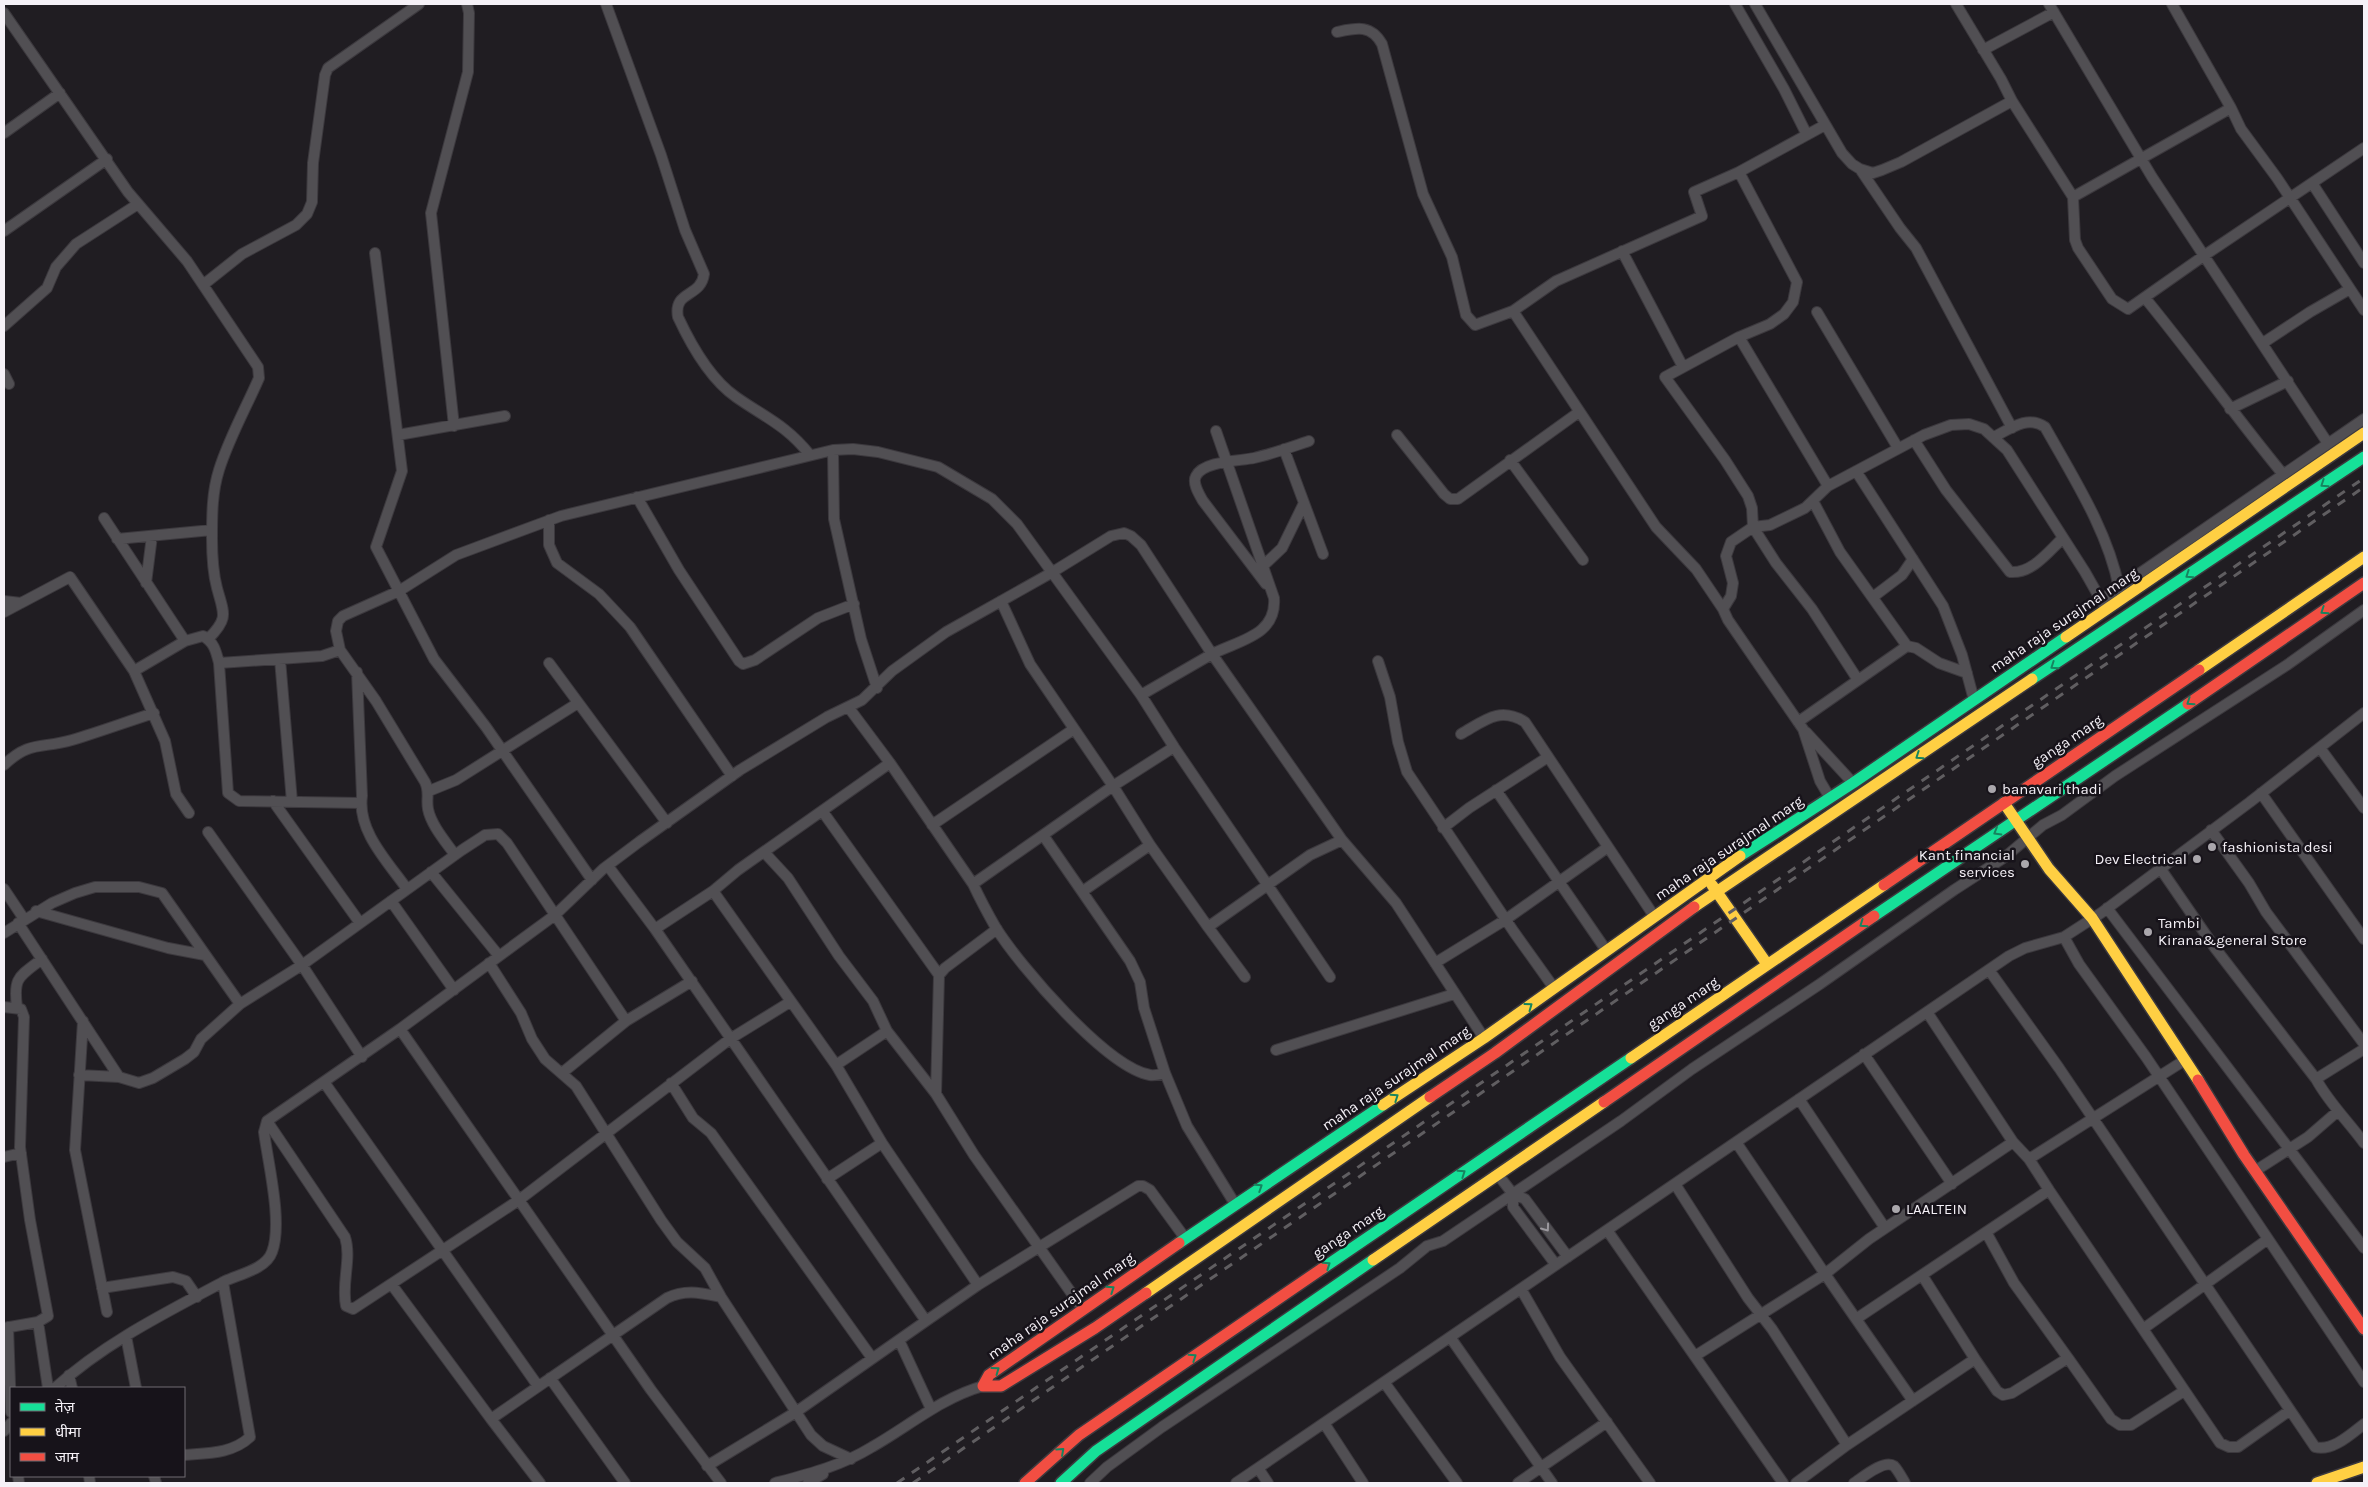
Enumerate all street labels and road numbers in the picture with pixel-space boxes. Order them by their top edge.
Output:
street label: maha raja surajmal marg [1987,563,2142,676]
street label: ganga marg [2028,710,2106,771]
street label: maha raja surajmal marg [1652,791,1807,904]
street label: ganga marg [1644,972,1722,1033]
street label: maha raja surajmal marg [1319,1021,1474,1134]
street label: ganga marg [1309,1201,1387,1262]
street label: maha raja surajmal marg [984,1248,1138,1363]

